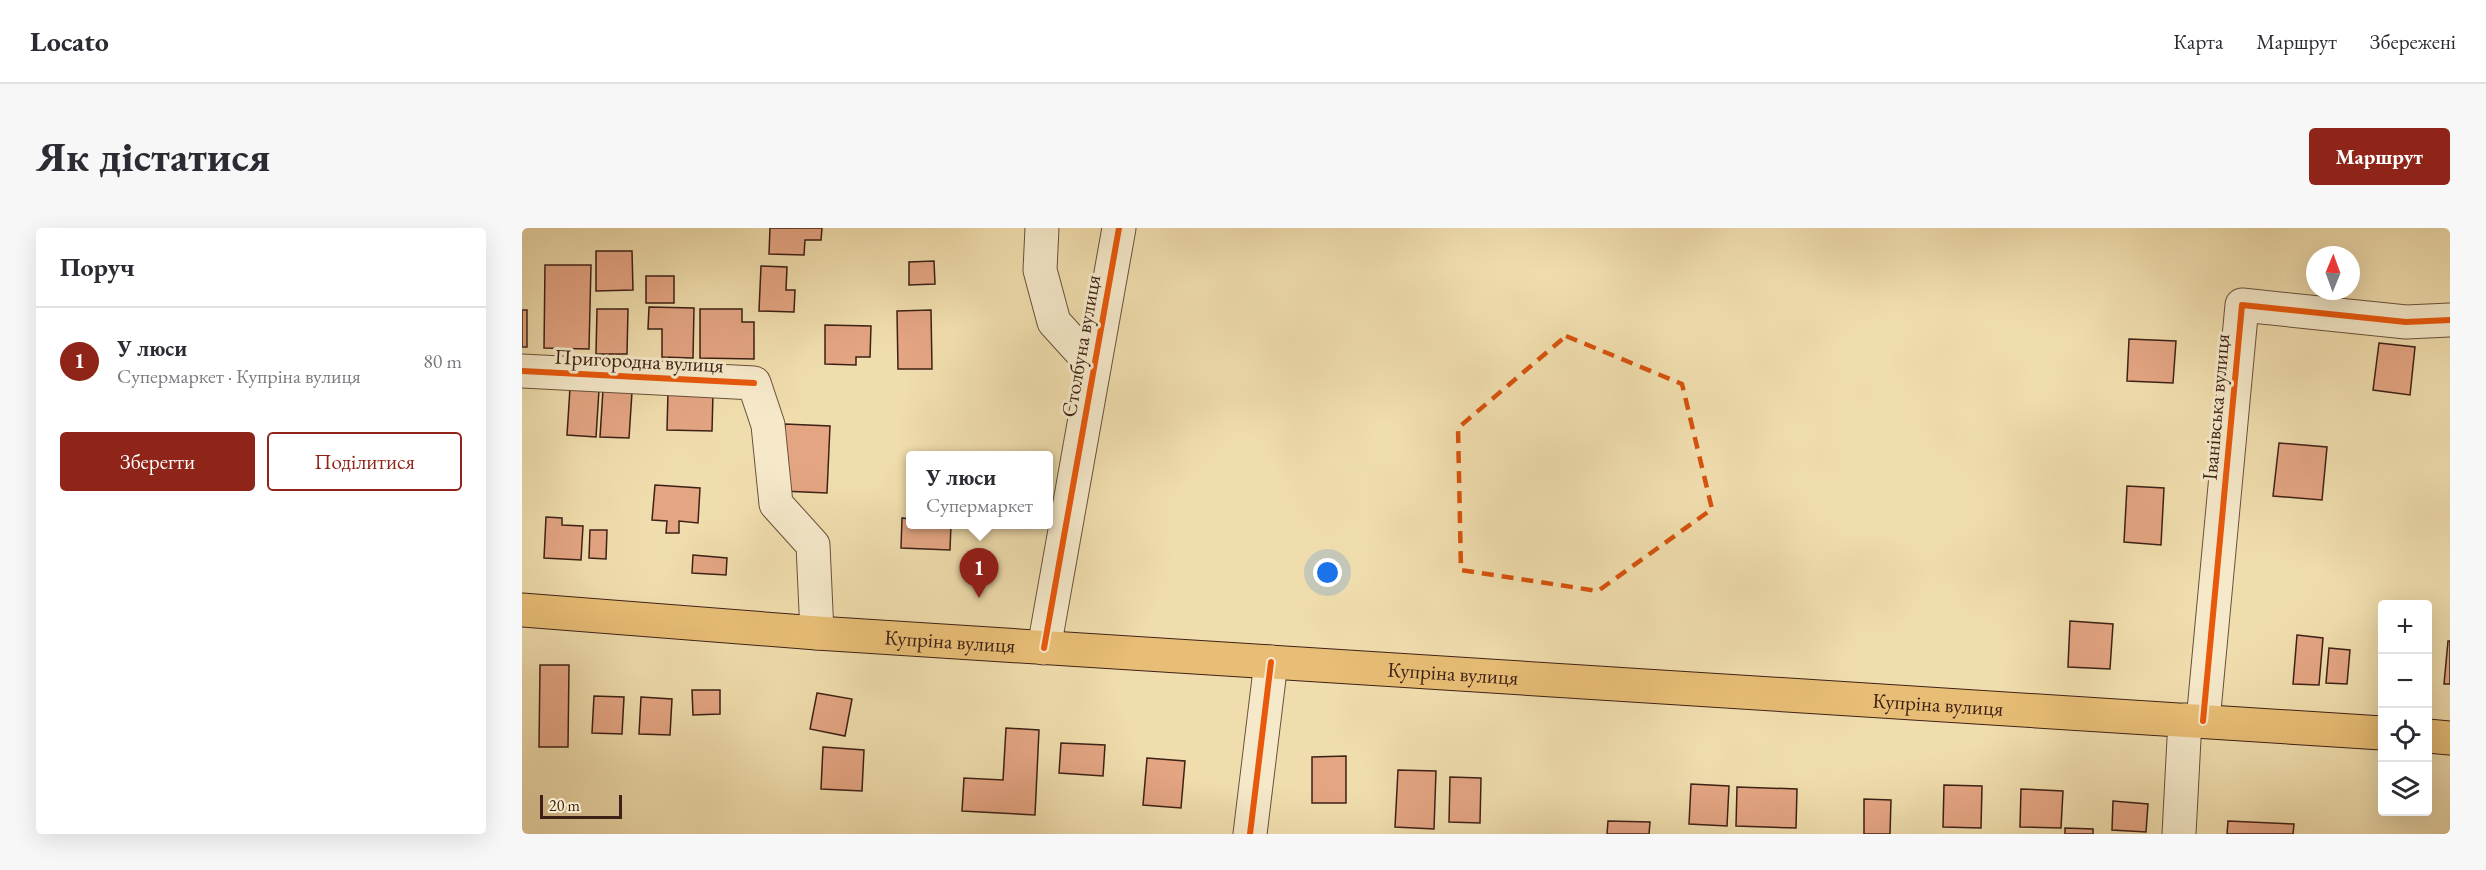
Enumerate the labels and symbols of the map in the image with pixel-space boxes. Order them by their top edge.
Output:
north arrow [2306,246,2360,300]
street label: Столбуна вулиця [1055,273,1106,419]
street label: Іванівська вулиця [2196,333,2235,481]
street label: Пригородна вулиця [554,343,724,378]
pin: 1 [960,548,998,598]
your location [1313,558,1342,587]
street label: Купріна вулиця [884,623,1016,659]
street label: Купріна вулиця [1387,655,1519,691]
street label: Купріна вулиця [1872,686,2004,722]
scale bar [540,792,622,820]

